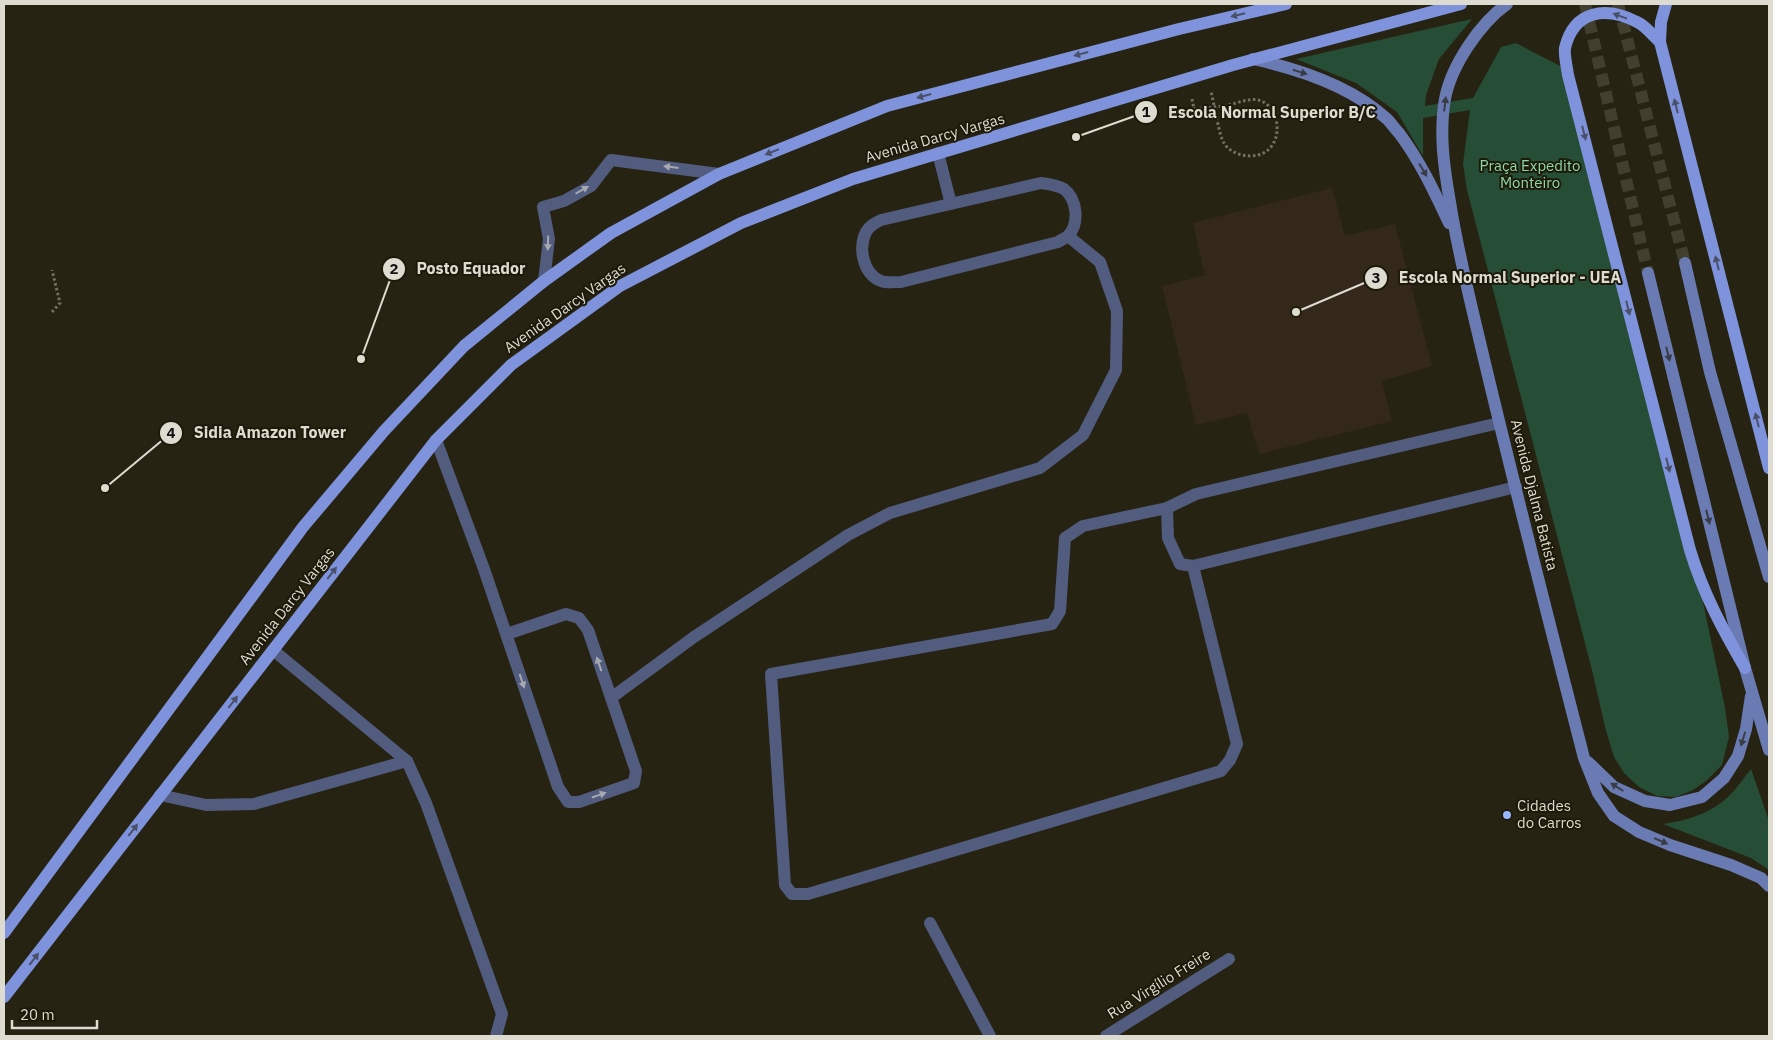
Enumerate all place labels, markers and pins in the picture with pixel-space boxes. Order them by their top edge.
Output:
callout: Escola Normal Superior B/C [1133,97,1386,128]
callout: Posto Equador [382,253,536,284]
callout: Escola Normal Superior - UEA [1364,262,1631,293]
callout: Sidia Amazon Tower [158,417,356,448]
place label: Cidades do Carros [1517,796,1582,832]
marker: Cidades do Carros [1501,809,1513,821]

